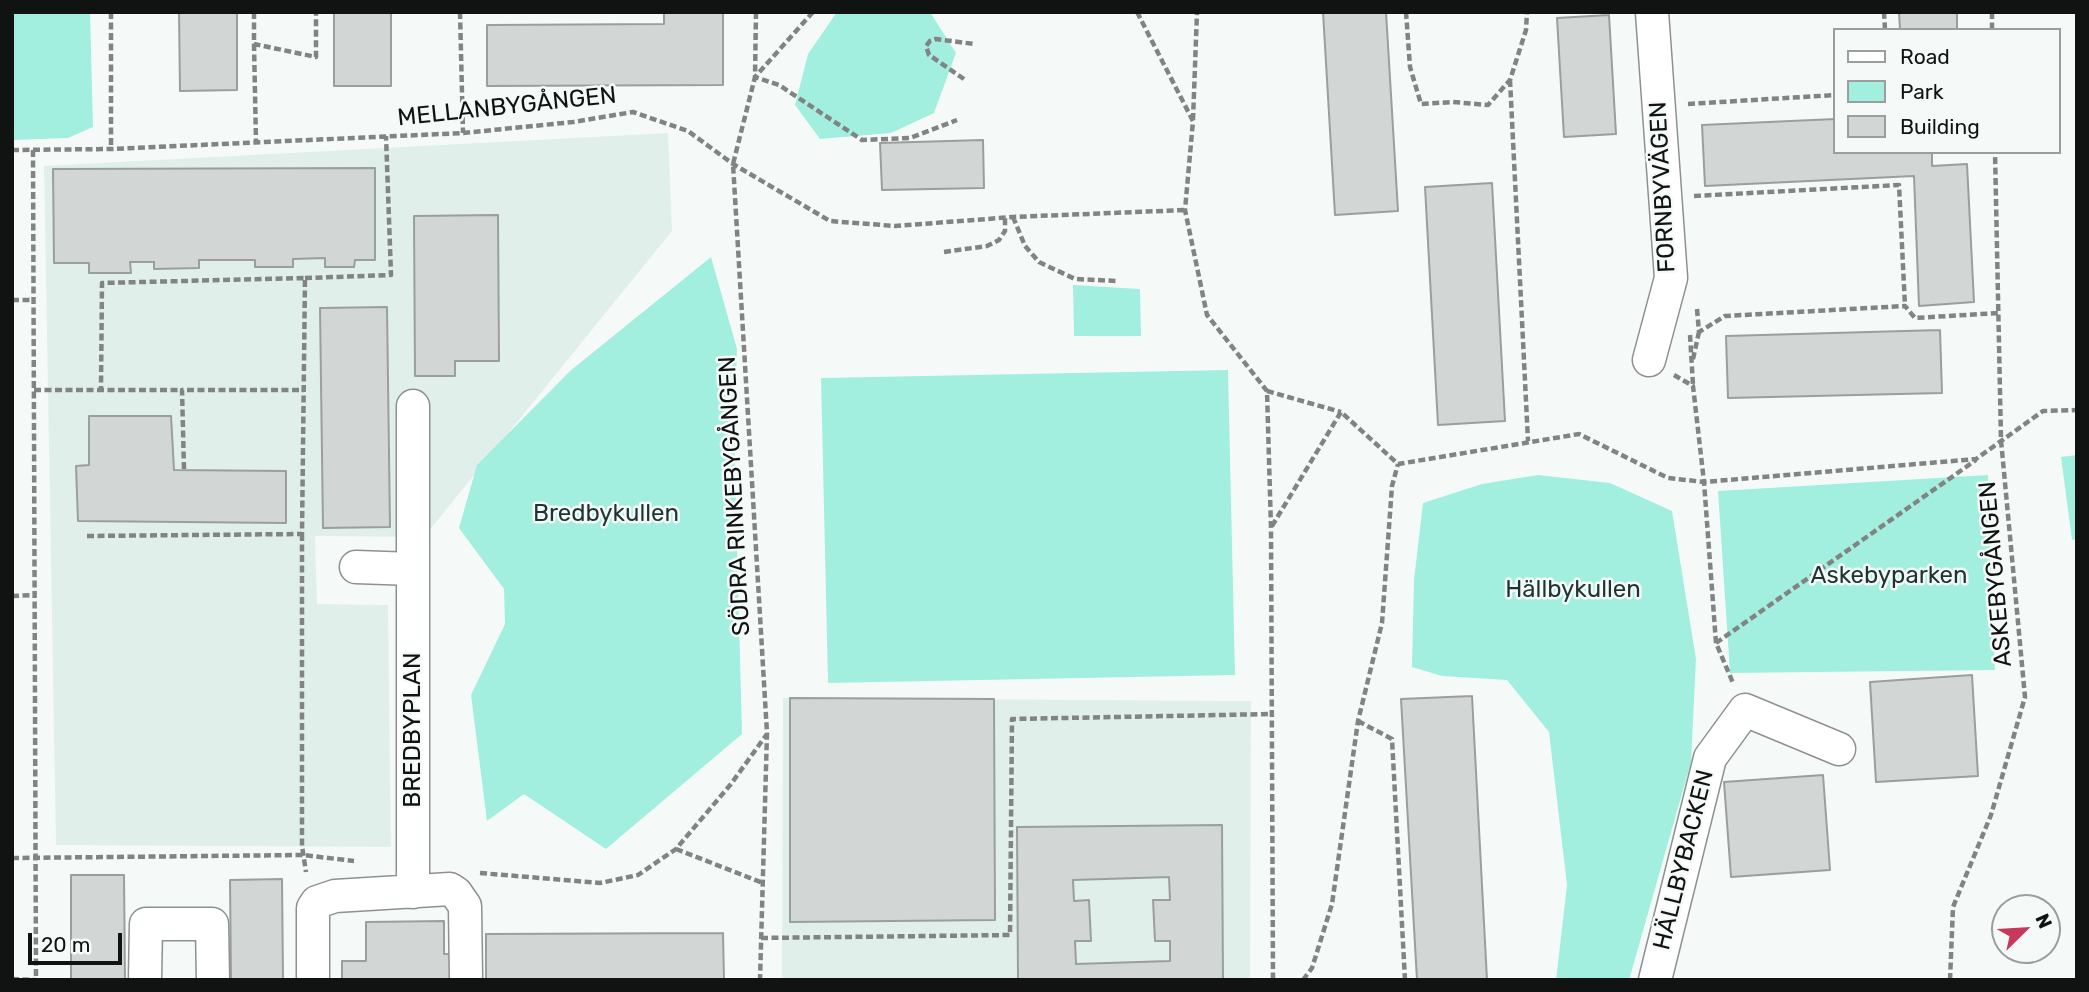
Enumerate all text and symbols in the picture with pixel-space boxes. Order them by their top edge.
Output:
legend [1834,28,2061,154]
text: Road [1900,44,1950,69]
text: Park [1900,79,1944,104]
street label: MELLANBYGÅNGEN [396,81,618,133]
street label: FORNBYVÄGEN [1644,101,1682,273]
text: Building [1900,114,1980,139]
street label: SÖDRA RINKEBYGÅNGEN [713,355,757,637]
street label: ASKEBYGÅNGEN [1974,480,2018,668]
park label: Bredbykullen [533,500,679,528]
park label: Askebyparken [1810,562,1968,590]
park label: Hällbykullen [1505,576,1641,604]
street label: BREDBYPLAN [399,652,427,808]
street label: HÄLLBYBACKEN [1648,767,1720,953]
north arrow [1991,894,2061,964]
text: N [2031,910,2057,932]
scale bar [32,918,126,962]
text: 20 m [41,932,90,957]

